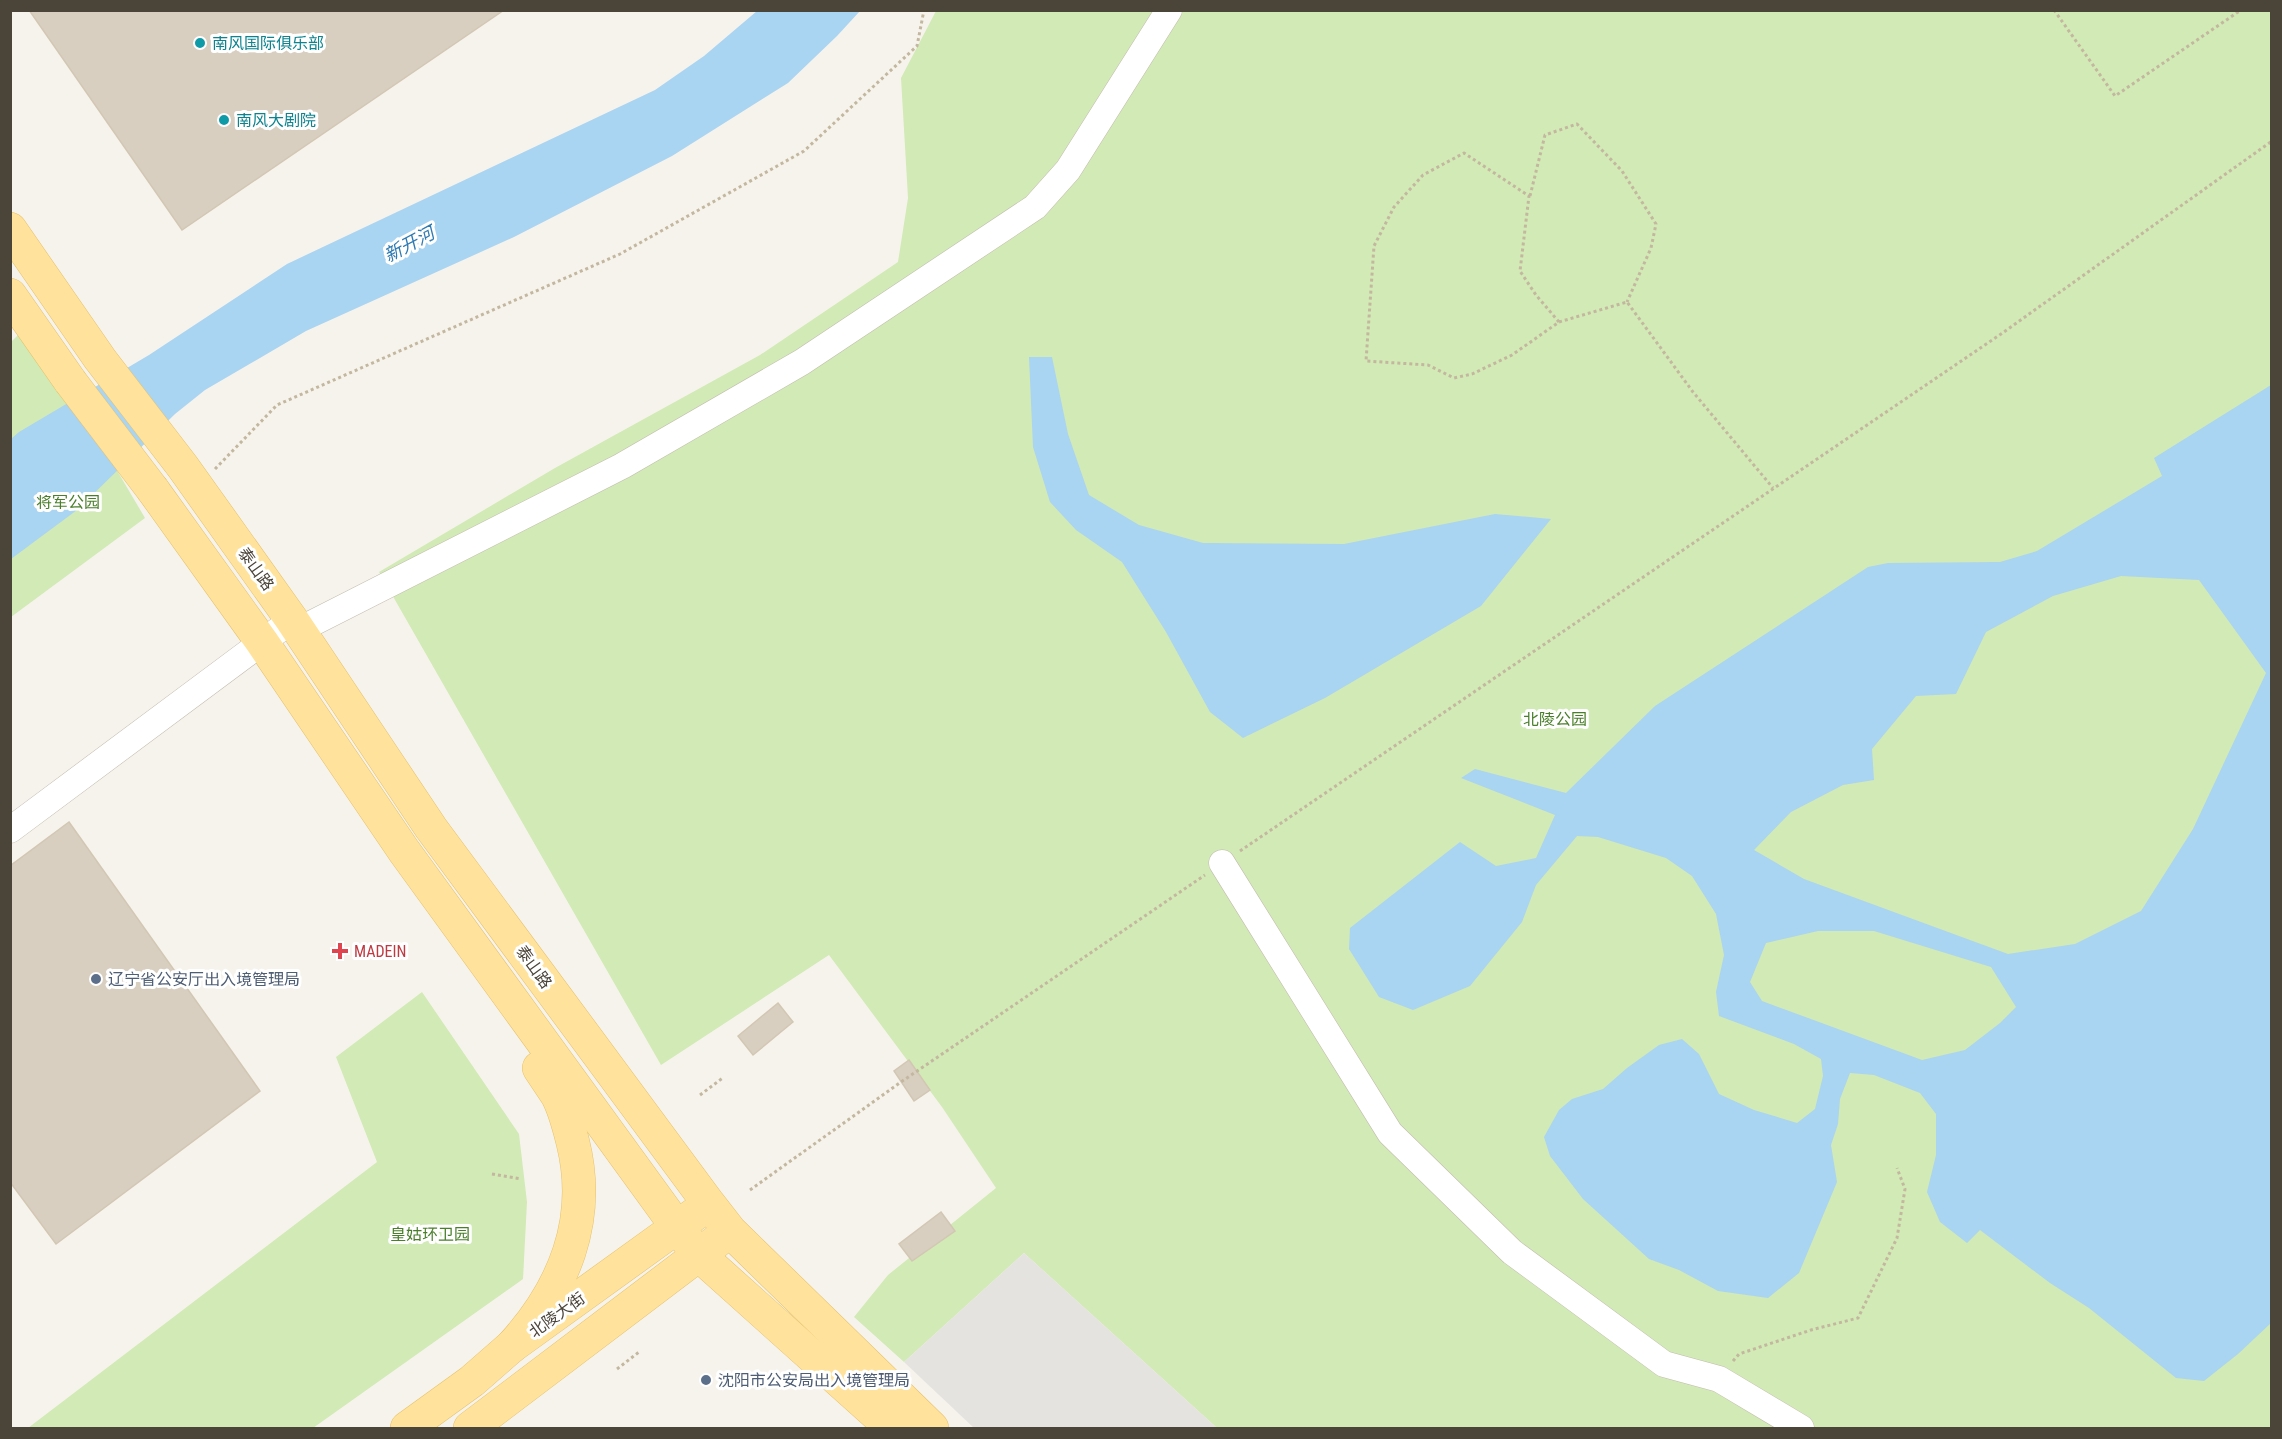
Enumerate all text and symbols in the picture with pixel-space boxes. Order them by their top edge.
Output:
place label: 南风国际俱乐部 [212,34,324,53]
marker: 南风国际俱乐部 [193,36,207,50]
place label: 南风大剧院 [236,111,316,130]
marker: 南风大剧院 [217,113,231,127]
water label: 新开河 [380,221,440,266]
park label: 将军公园 [36,493,100,512]
street label: 泰山路 [234,544,278,594]
park label: 北陵公园 [1523,710,1587,729]
marker: MADEIN [331,942,349,960]
place label: MADEIN [354,942,406,961]
street label: 泰山路 [512,942,556,992]
place label: 辽宁省公安厅出入境管理局 [108,970,300,989]
marker: 辽宁省公安厅出入境管理局 [89,972,103,986]
park label: 皇姑环卫园 [390,1225,470,1244]
street label: 北陵大街 [526,1289,588,1341]
place label: 沈阳市公安局出入境管理局 [718,1371,910,1390]
marker: 沈阳市公安局出入境管理局 [699,1373,713,1387]

